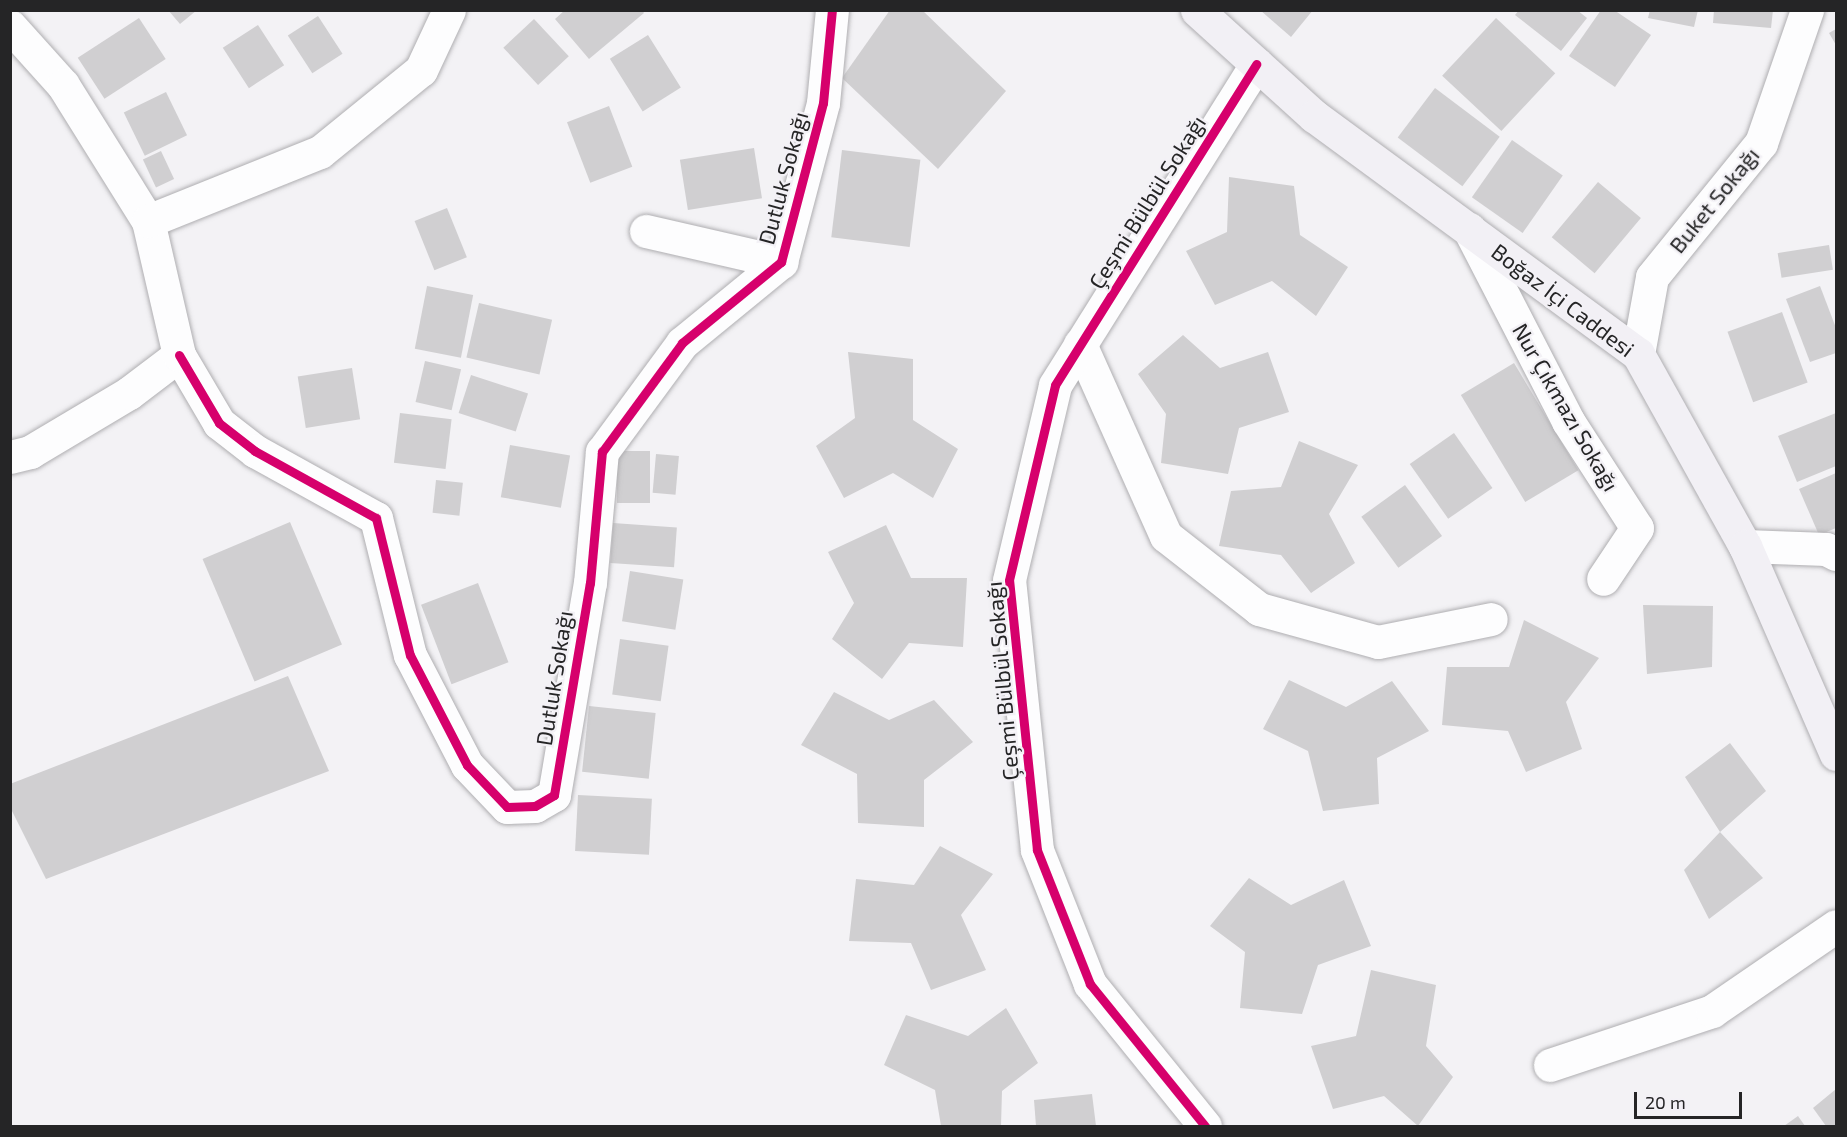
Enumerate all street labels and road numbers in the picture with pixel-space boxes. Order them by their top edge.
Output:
street label: Dutluk Sokağı [753,109,813,247]
street label: Çeşmi Bülbül Sokağı [1083,110,1211,294]
street label: Buket Sokağı [1663,142,1765,258]
street label: Boğaz İçi Caddesi [1487,238,1639,362]
street label: Nur Çıkmazı Sokağı [1507,318,1625,496]
street label: Çeşmi Bülbül Sokağı [980,580,1024,782]
street label: Dutluk Sokağı [530,608,578,748]

